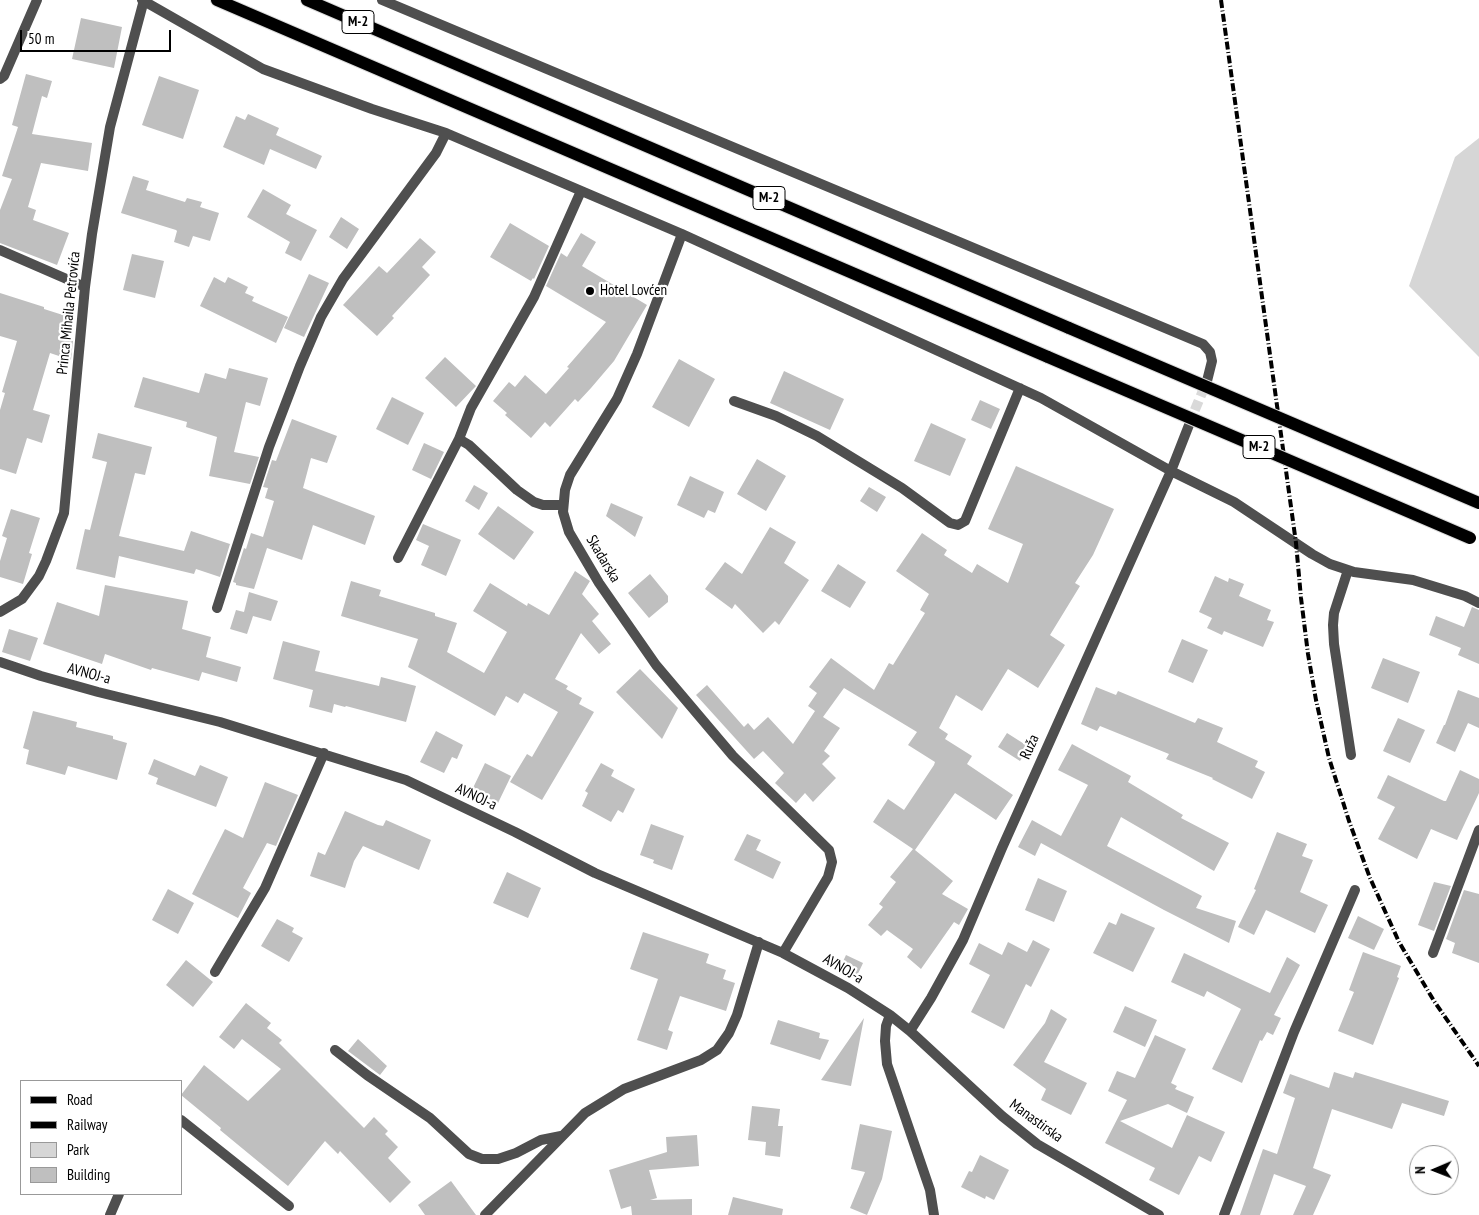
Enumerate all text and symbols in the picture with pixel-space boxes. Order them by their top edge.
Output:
road number: M-2 [342,11,374,34]
scale bar [22,20,174,52]
text: 50 m [28,29,54,48]
road number: M-2 [753,187,785,210]
street label: Princa Mihaila Petrovića [54,251,84,375]
place label: Hotel Lovćen [600,282,667,300]
marker: Hotel Lovćen [584,285,596,297]
road number: M-2 [1243,436,1275,458]
street label: Skadarska [582,532,624,586]
street label: AVNOJ-a [66,660,112,688]
street label: Ruža [1017,732,1043,762]
street label: AVNOJ-a [452,780,500,814]
street label: AVNOJ-a [820,950,866,988]
legend [20,1080,182,1195]
text: Road [67,1090,93,1109]
street label: Manastirska [1006,1096,1066,1146]
text: Railway [67,1115,107,1134]
text: Park [67,1140,89,1159]
north arrow [1409,1145,1459,1195]
text: Building [67,1165,110,1184]
text: N [1411,1166,1429,1174]

